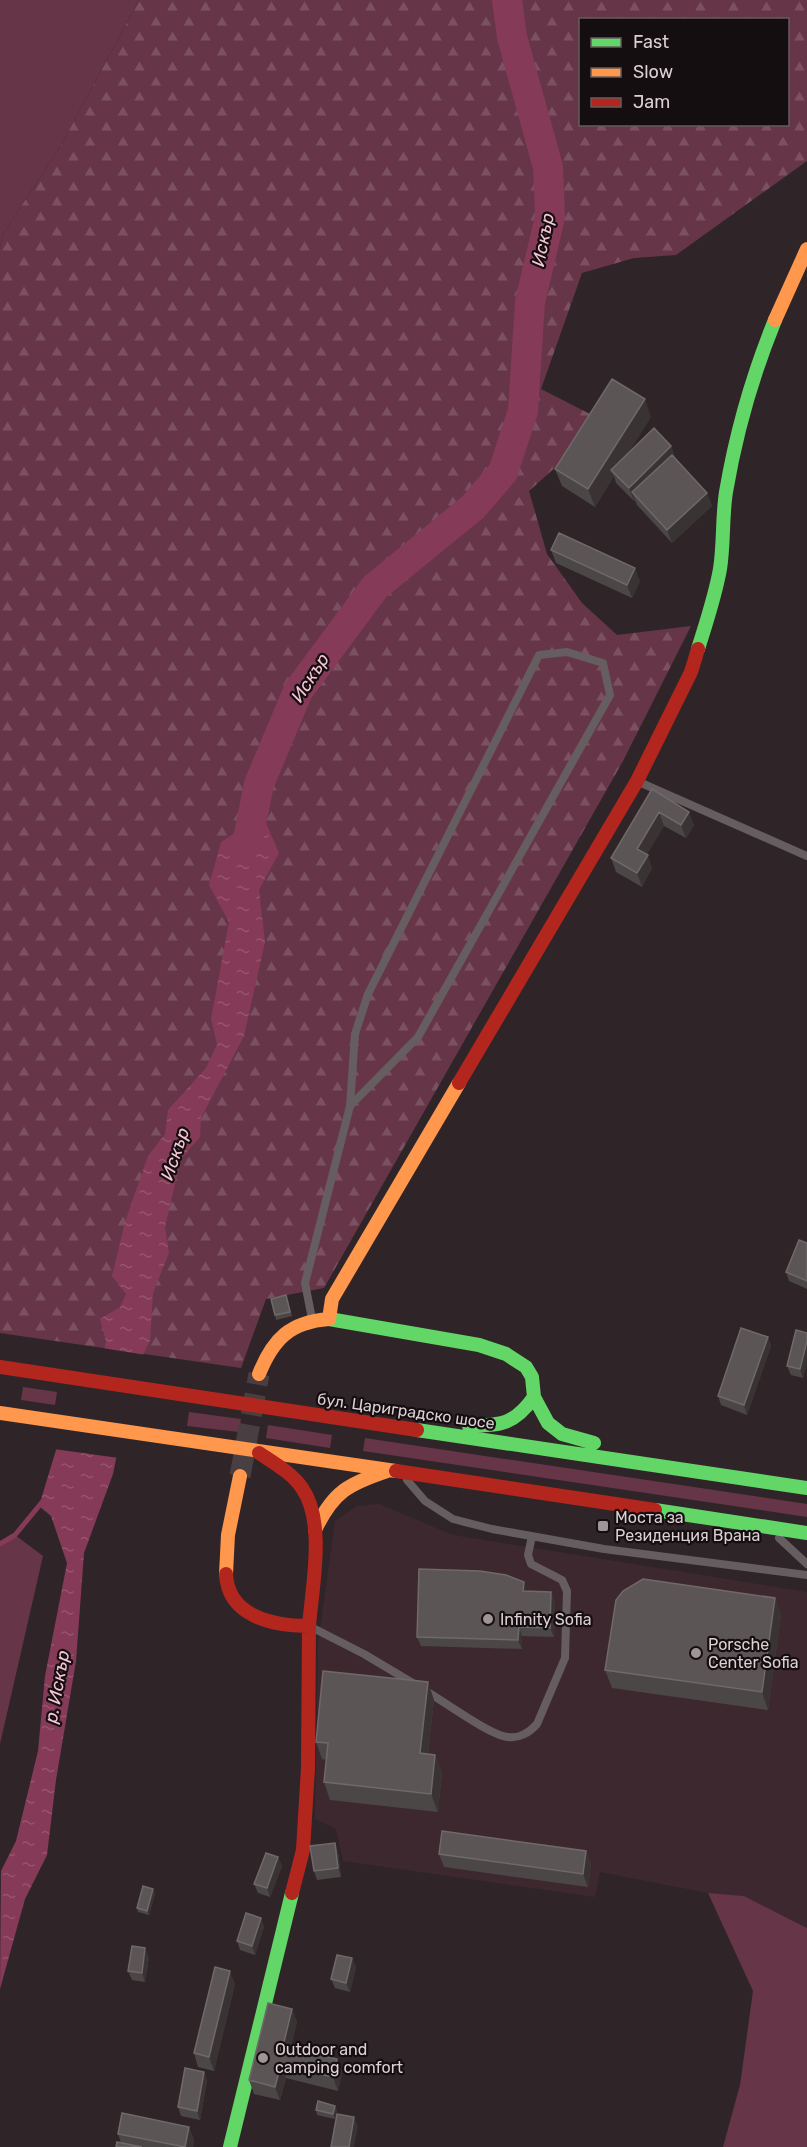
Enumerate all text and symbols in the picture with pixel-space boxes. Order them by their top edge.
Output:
legend [579,18,789,126]
text: Fast [633,31,669,53]
text: Slow [633,61,673,83]
text: Jam [633,91,670,113]
water label: Искър [527,211,559,269]
water label: Искър [286,649,334,707]
water label: Искър [156,1125,194,1183]
street label: бул. Цариградско шосе [316,1389,496,1433]
place label: Моста за Резиденция Врана [615,1508,760,1545]
marker: Моста за Резиденция Врана [596,1519,610,1533]
place label: Infinity Sofia [500,1610,592,1629]
marker: Infinity Sofia [481,1612,495,1626]
place label: Porsche Center Sofia [708,1635,799,1672]
marker: Porsche Center Sofia [689,1646,703,1660]
water label: р. Искър [40,1649,74,1725]
place label: Outdoor and camping comfort [275,2040,403,2077]
marker: Outdoor and camping comfort [256,2051,270,2065]

